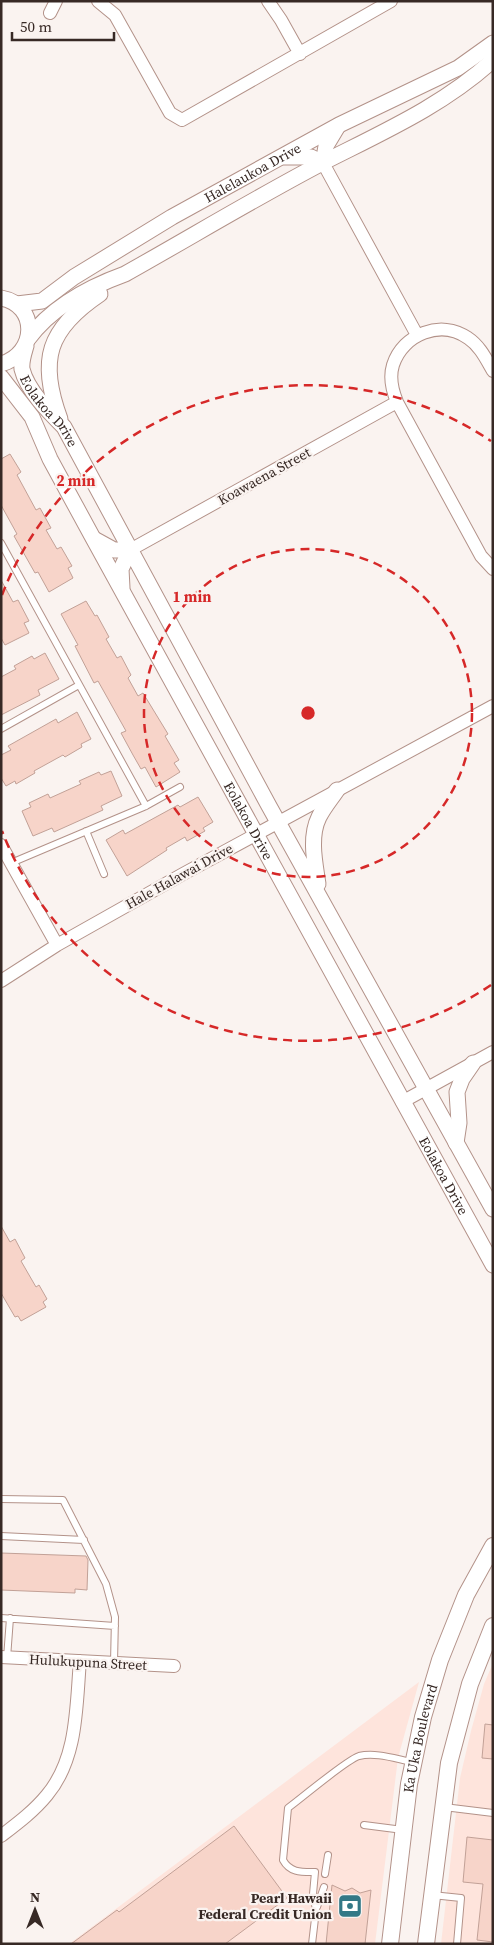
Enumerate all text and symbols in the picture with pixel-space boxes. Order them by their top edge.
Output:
scale bar [12,10,115,42]
text: 50 m [20,16,52,37]
street label: Halelaukoa Drive [200,138,305,207]
street label: Eolakoa Drive [15,372,83,451]
street label: Koawaena Street [214,442,314,510]
text: 2 min [57,470,95,491]
text: 1 min [173,586,211,607]
centre of rings [299,704,317,722]
street label: Eolakoa Drive [219,778,278,863]
street label: Hale Halawai Drive [122,838,236,914]
street label: Eolakoa Drive [414,1133,473,1218]
street label: Hulukupuna Street [29,1649,148,1675]
street label: Ka Uka Boulevard [398,1681,442,1794]
north arrow [10,1885,60,1935]
text: N [30,1887,40,1907]
place label: Pearl Hawaii Federal Credit Union [198,1888,333,1924]
bank icon: Pearl Hawaii Federal Credit Union [337,1893,363,1919]

